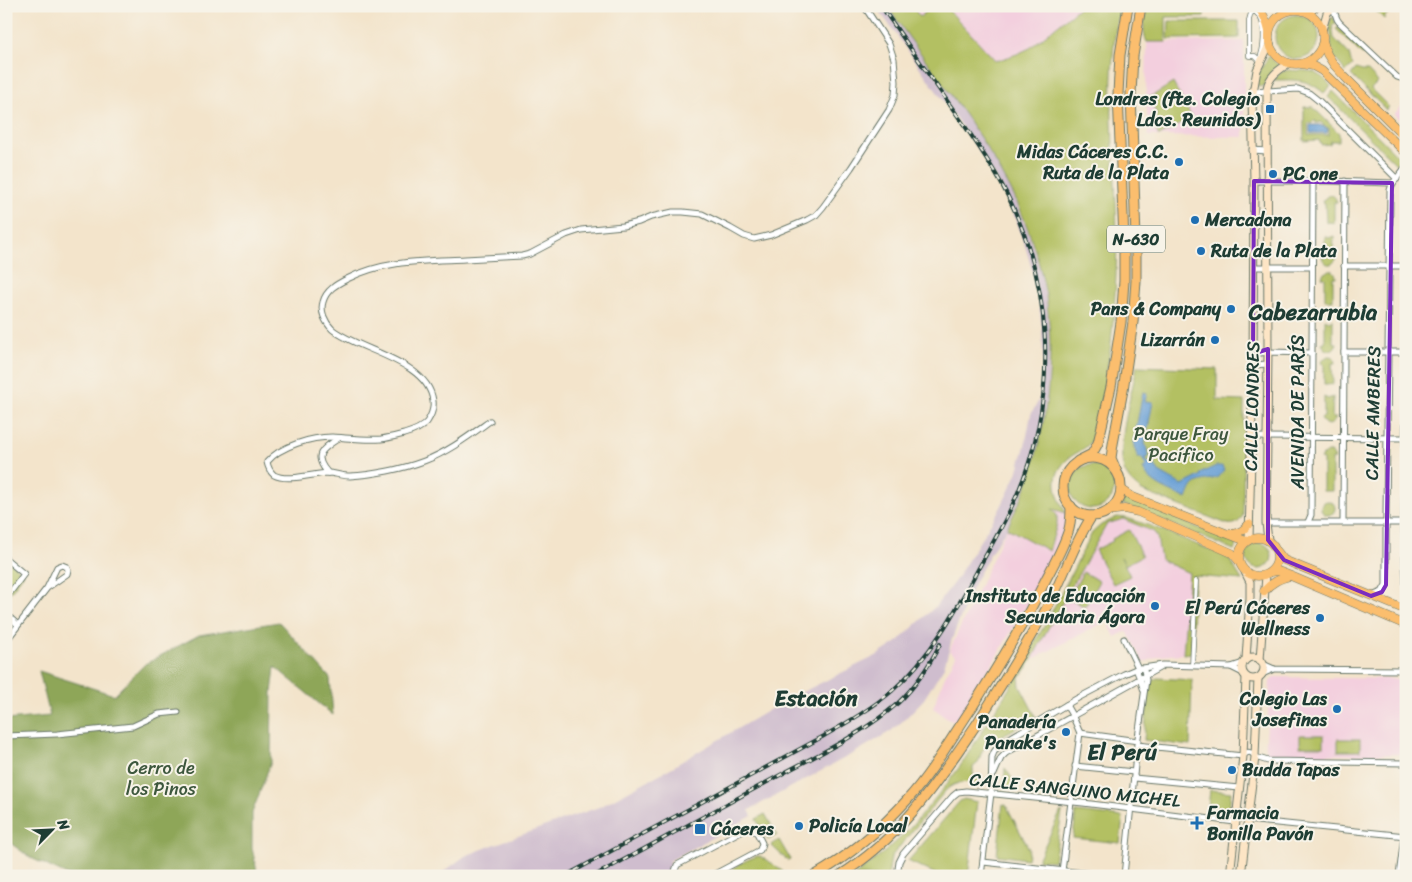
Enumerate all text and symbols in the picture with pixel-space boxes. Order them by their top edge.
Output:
place label: Londres (fte. Colegio Ldos. Reunidos) [1095,83,1262,136]
marker: Londres (fte. Colegio Ldos. Reunidos) [1264,103,1276,115]
place label: Midas Cáceres C.C. Ruta de la Plata [1016,136,1170,189]
marker: Midas Cáceres C.C. Ruta de la Plata [1173,156,1185,168]
place label: PC one [1283,158,1339,190]
marker: PC one [1267,168,1279,180]
place label: Mercadona [1204,204,1291,236]
marker: Mercadona [1189,214,1201,226]
road number: N-630 [1107,225,1165,252]
place label: Ruta de la Plata [1210,235,1338,267]
marker: Ruta de la Plata [1195,245,1207,257]
place label: Pans & Company [1091,293,1222,325]
district label: Cabezarrubia [1248,293,1378,332]
marker: Pans & Company [1225,303,1237,315]
place label: Lizarrán [1141,324,1205,356]
marker: Lizarrán [1209,334,1221,346]
street label: AVENIDA DE PARÍS [1282,335,1314,490]
street label: CALLE LONDRES [1235,341,1269,471]
street label: CALLE AMBERES [1356,346,1390,480]
park label: Parque Fray Pacífico [1134,418,1229,471]
place label: Instituto de Educación Secundaria Ágora [964,580,1145,633]
place label: El Perú Cáceres Wellness [1185,592,1311,645]
marker: Instituto de Educación Secundaria Ágora [1149,600,1161,612]
marker: El Perú Cáceres Wellness [1314,612,1326,624]
district label: Estación [774,679,858,718]
place label: Colegio Las Josefinas [1239,683,1328,736]
marker: Colegio Las Josefinas [1331,703,1343,715]
place label: Panadería Panake's [978,706,1057,759]
marker: Panadería Panake's [1060,726,1072,738]
district label: El Perú [1087,733,1158,772]
park label: Cerro de los Pinos [126,752,197,805]
place label: Budda Tapas [1242,754,1340,786]
street label: CALLE SANGUINO MICHEL [968,763,1183,817]
marker: Budda Tapas [1226,764,1238,776]
place label: Farmacia Bonilla Pavón [1206,797,1314,850]
north arrow [28,804,78,854]
place label: Policía Local [809,810,908,842]
place label: Cáceres [710,813,774,845]
text: N [50,814,77,835]
marker: Farmacia Bonilla Pavón [1191,817,1203,829]
marker: Policía Local [793,820,805,832]
marker: Cáceres [693,822,707,836]

